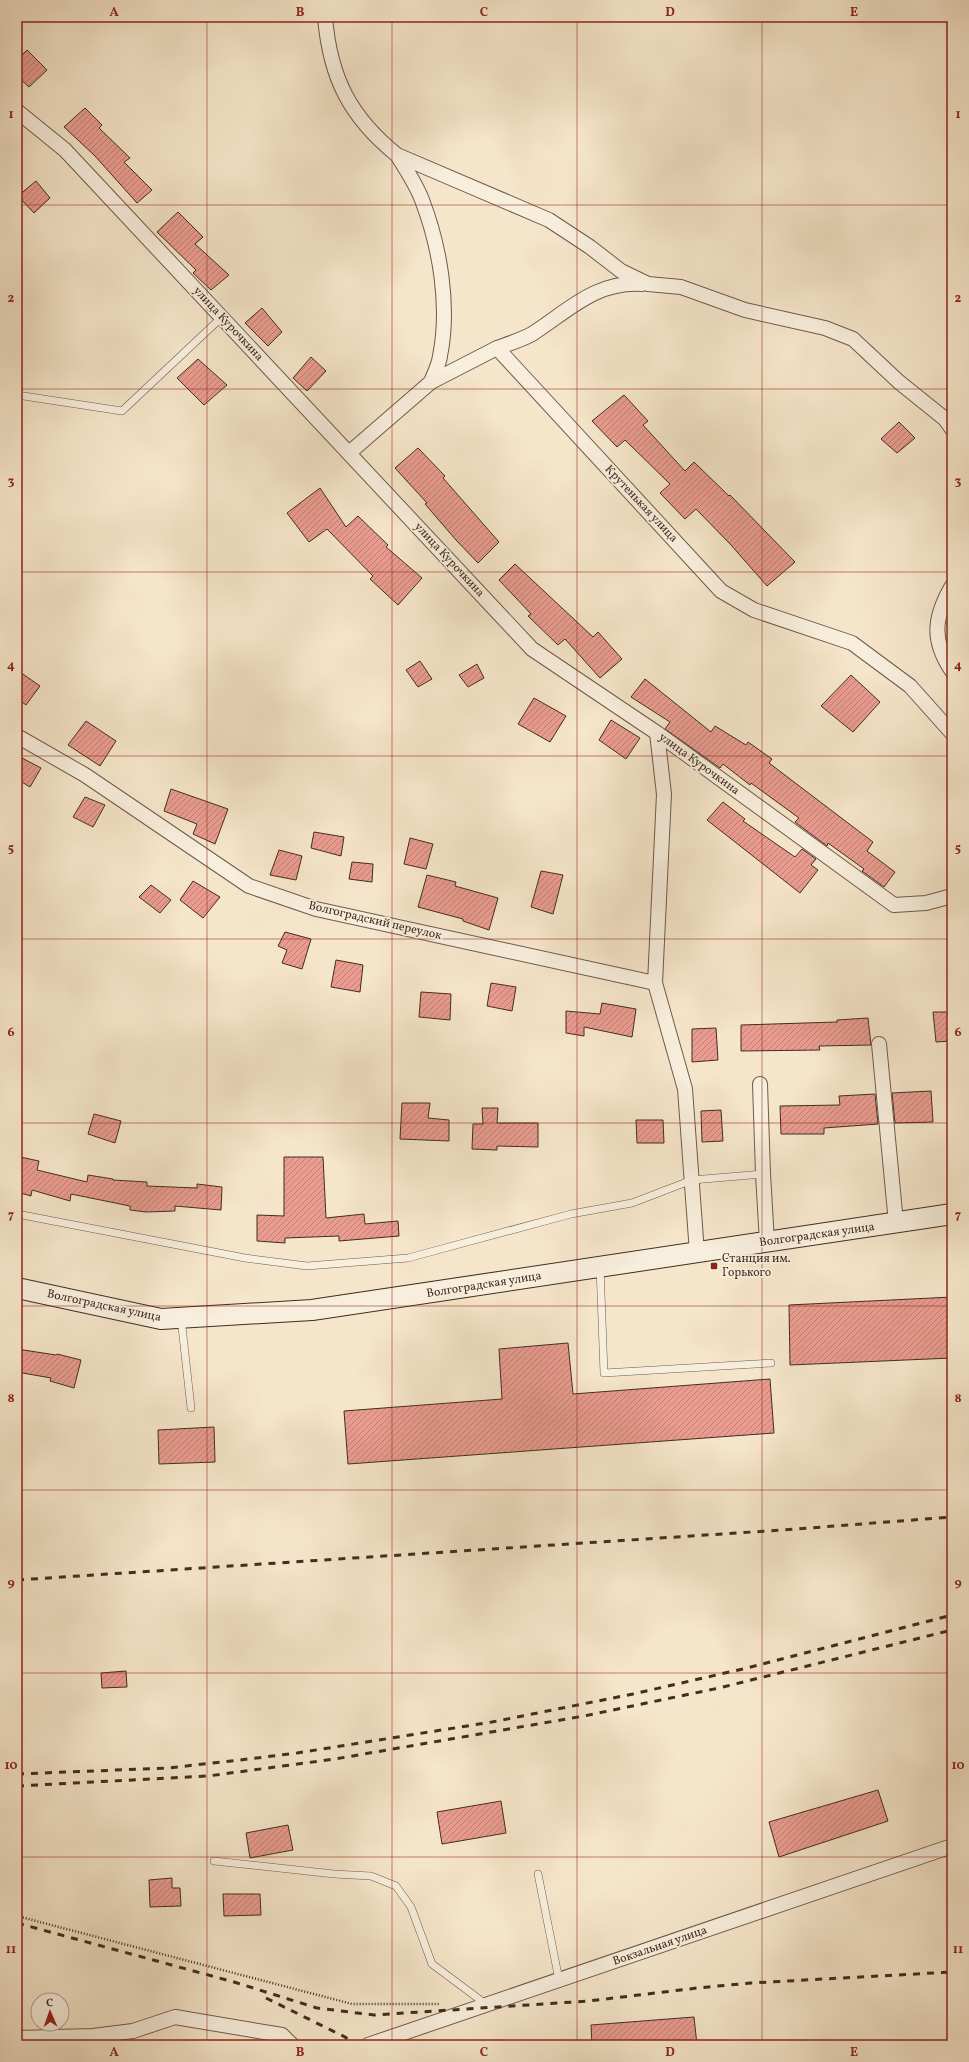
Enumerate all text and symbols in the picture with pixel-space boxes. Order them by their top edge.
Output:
text: A [109,4,119,22]
text: B [296,4,305,22]
text: C [480,4,488,22]
text: D [665,4,675,22]
text: E [850,4,858,22]
text: 1 [8,106,14,124]
text: 1 [955,106,961,124]
street label: улица Курочкина [189,283,267,365]
text: 2 [8,290,15,308]
text: 2 [955,290,962,308]
street label: Крутенькая улица [601,462,681,546]
text: 3 [8,473,15,491]
text: 3 [955,473,962,491]
street label: улица Курочкина [410,519,488,601]
text: 4 [7,657,15,675]
text: 4 [954,657,962,675]
street label: улица Курочкина [655,729,743,799]
text: 5 [8,840,14,858]
text: 5 [955,840,961,858]
street label: Волгоградский переулок [307,898,444,944]
text: 6 [7,1024,15,1042]
text: 6 [954,1024,962,1042]
text: 7 [8,1207,14,1225]
text: 7 [955,1207,961,1225]
street label: Волгоградская улица [758,1219,876,1251]
place label: Станция им. Горького [722,1251,791,1281]
marker: Станция им. Горького [709,1261,719,1271]
street label: Волгоградская улица [425,1268,543,1302]
street label: Волгоградская улица [45,1286,163,1326]
text: 8 [7,1390,15,1408]
text: 8 [954,1390,962,1408]
text: 9 [7,1574,15,1592]
text: 9 [954,1574,962,1592]
text: 10 [4,1757,18,1775]
text: 10 [951,1757,965,1775]
street label: Вокзальная улица [611,1922,709,1970]
text: 11 [6,1941,16,1959]
text: 11 [953,1941,963,1959]
north arrow [30,1992,70,2032]
text: С [46,1996,54,2011]
text: A [109,2044,119,2062]
text: B [296,2044,305,2062]
text: C [480,2044,488,2062]
text: D [665,2044,675,2062]
text: E [850,2044,858,2062]

